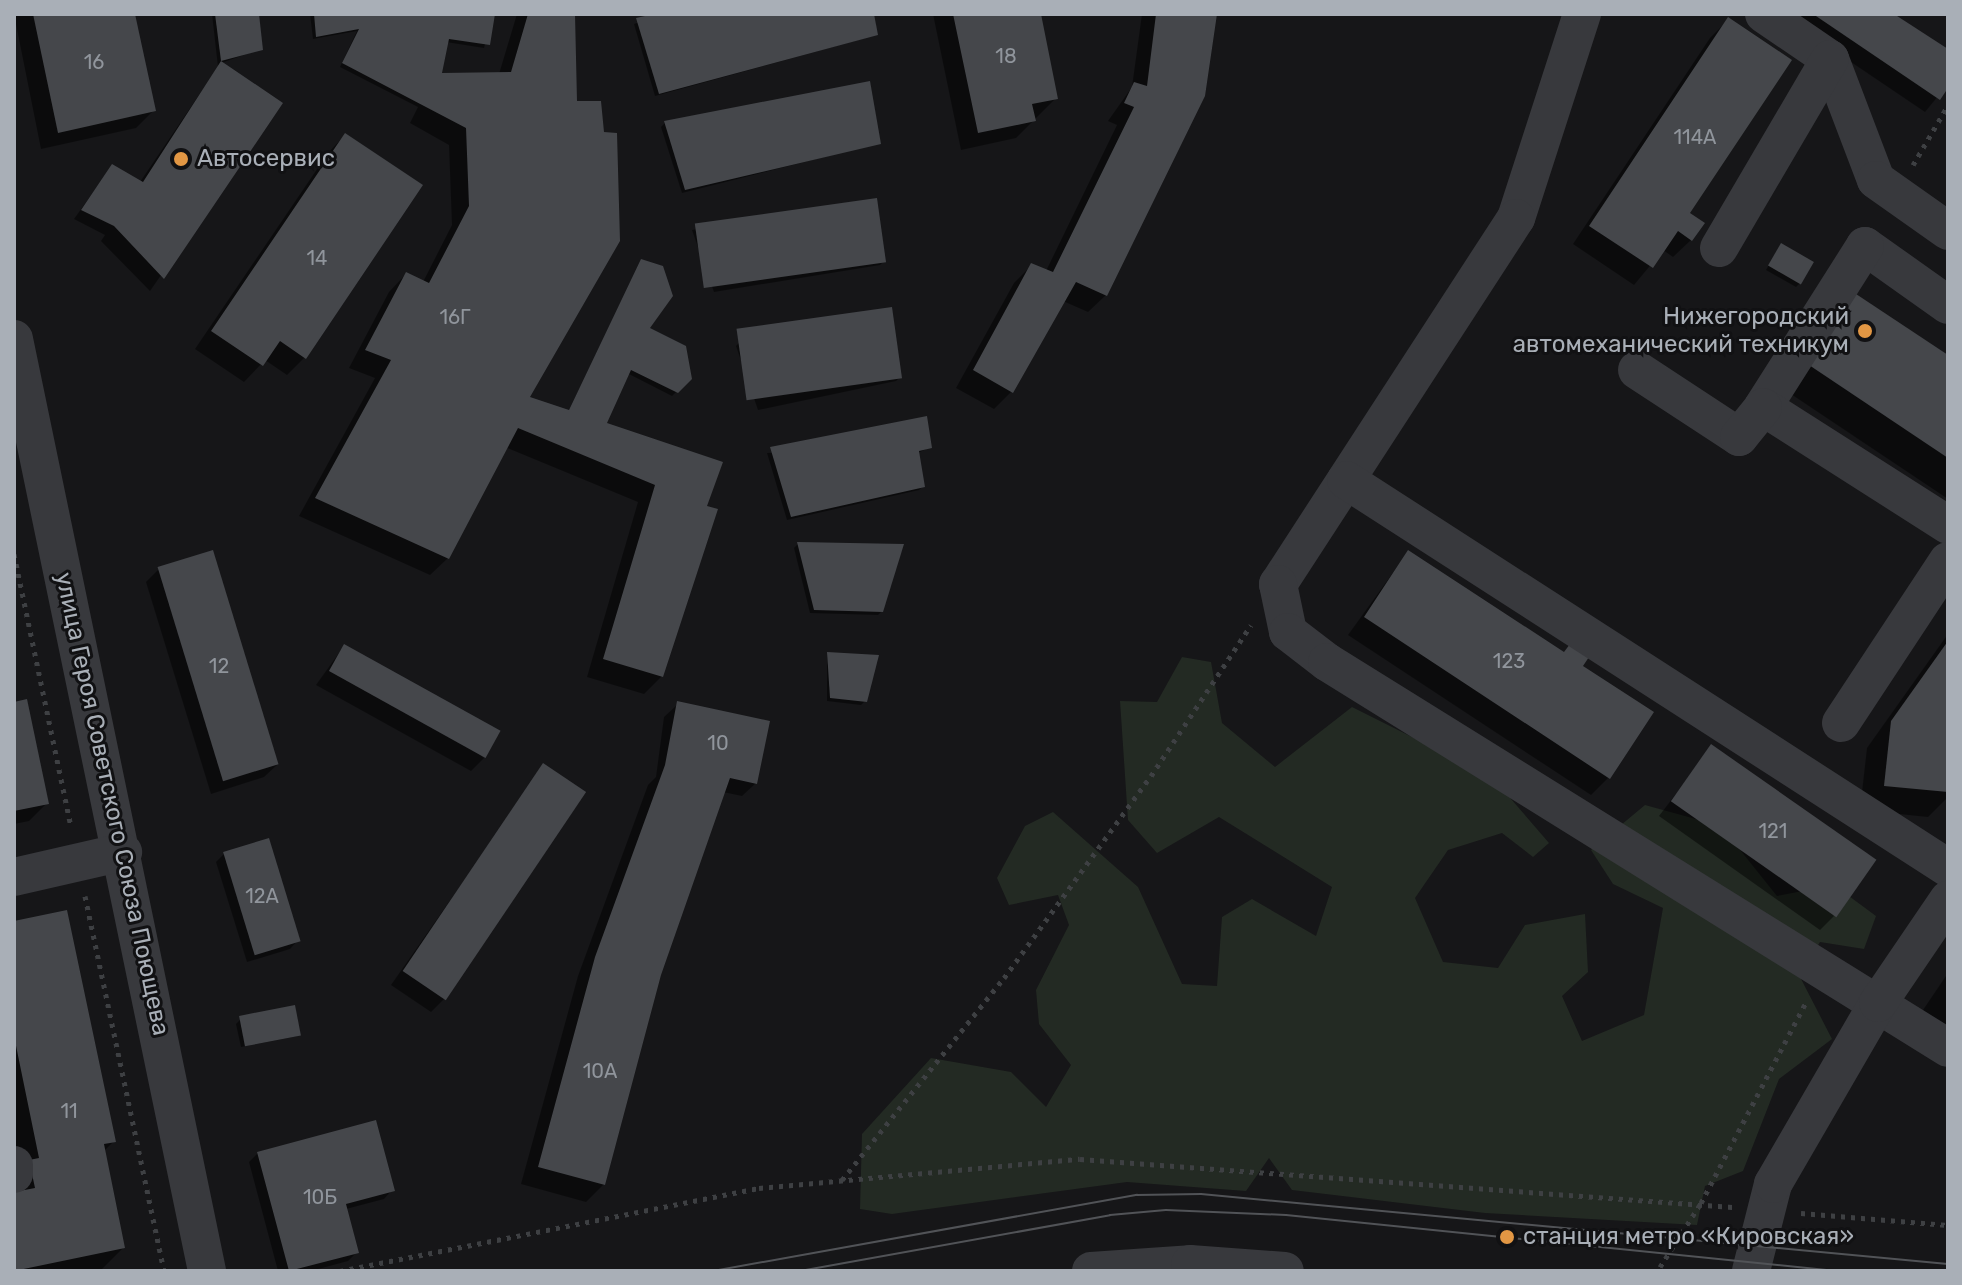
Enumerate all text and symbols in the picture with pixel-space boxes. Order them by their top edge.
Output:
house number: 18 [995,44,1017,68]
house number: 16 [84,50,104,74]
house number: 114А [1674,125,1716,149]
place label: Автосервис [197,145,335,173]
marker: Автосервис [172,150,190,168]
house number: 14 [307,246,327,270]
place label: Нижегородский автомеханический техникум [1513,303,1849,359]
house number: 16Г [439,305,471,329]
marker: Нижегородский автомеханический техникум [1856,322,1874,340]
street label: улица Героя Советского Союза Поющева [49,570,175,1038]
house number: 123 [1493,649,1525,673]
house number: 12 [209,654,229,678]
house number: 10 [707,731,729,755]
house number: 121 [1759,819,1787,843]
house number: 12А [245,884,279,908]
house number: 10А [583,1059,617,1083]
house number: 11 [60,1099,78,1123]
house number: 10Б [303,1185,337,1209]
place label: станция метро «Кировская» [1523,1223,1854,1251]
marker: станция метро «Кировская» [1498,1228,1516,1246]

